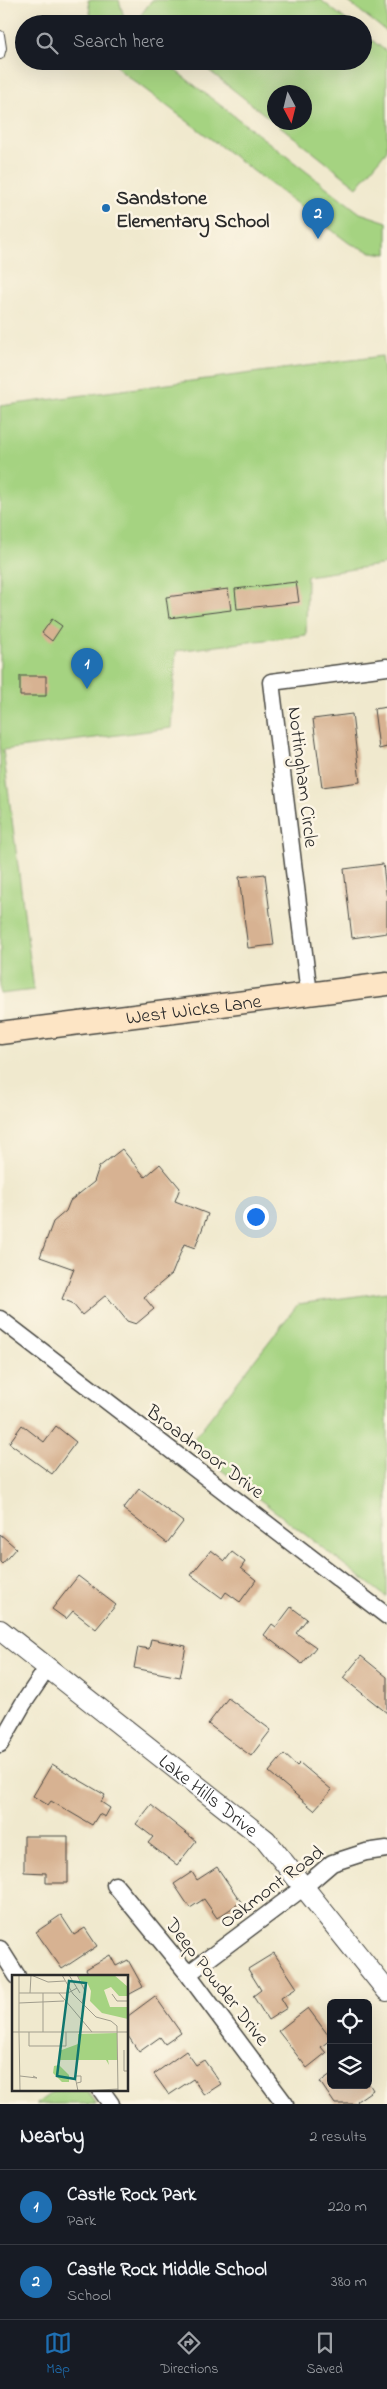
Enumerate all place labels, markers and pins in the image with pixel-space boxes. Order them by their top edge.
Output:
place label: Sandstone Elementary School [116,185,269,238]
pin: 2 [302,198,334,239]
marker: Sandstone Elementary School [100,202,112,214]
pin: 1 [71,648,103,689]

